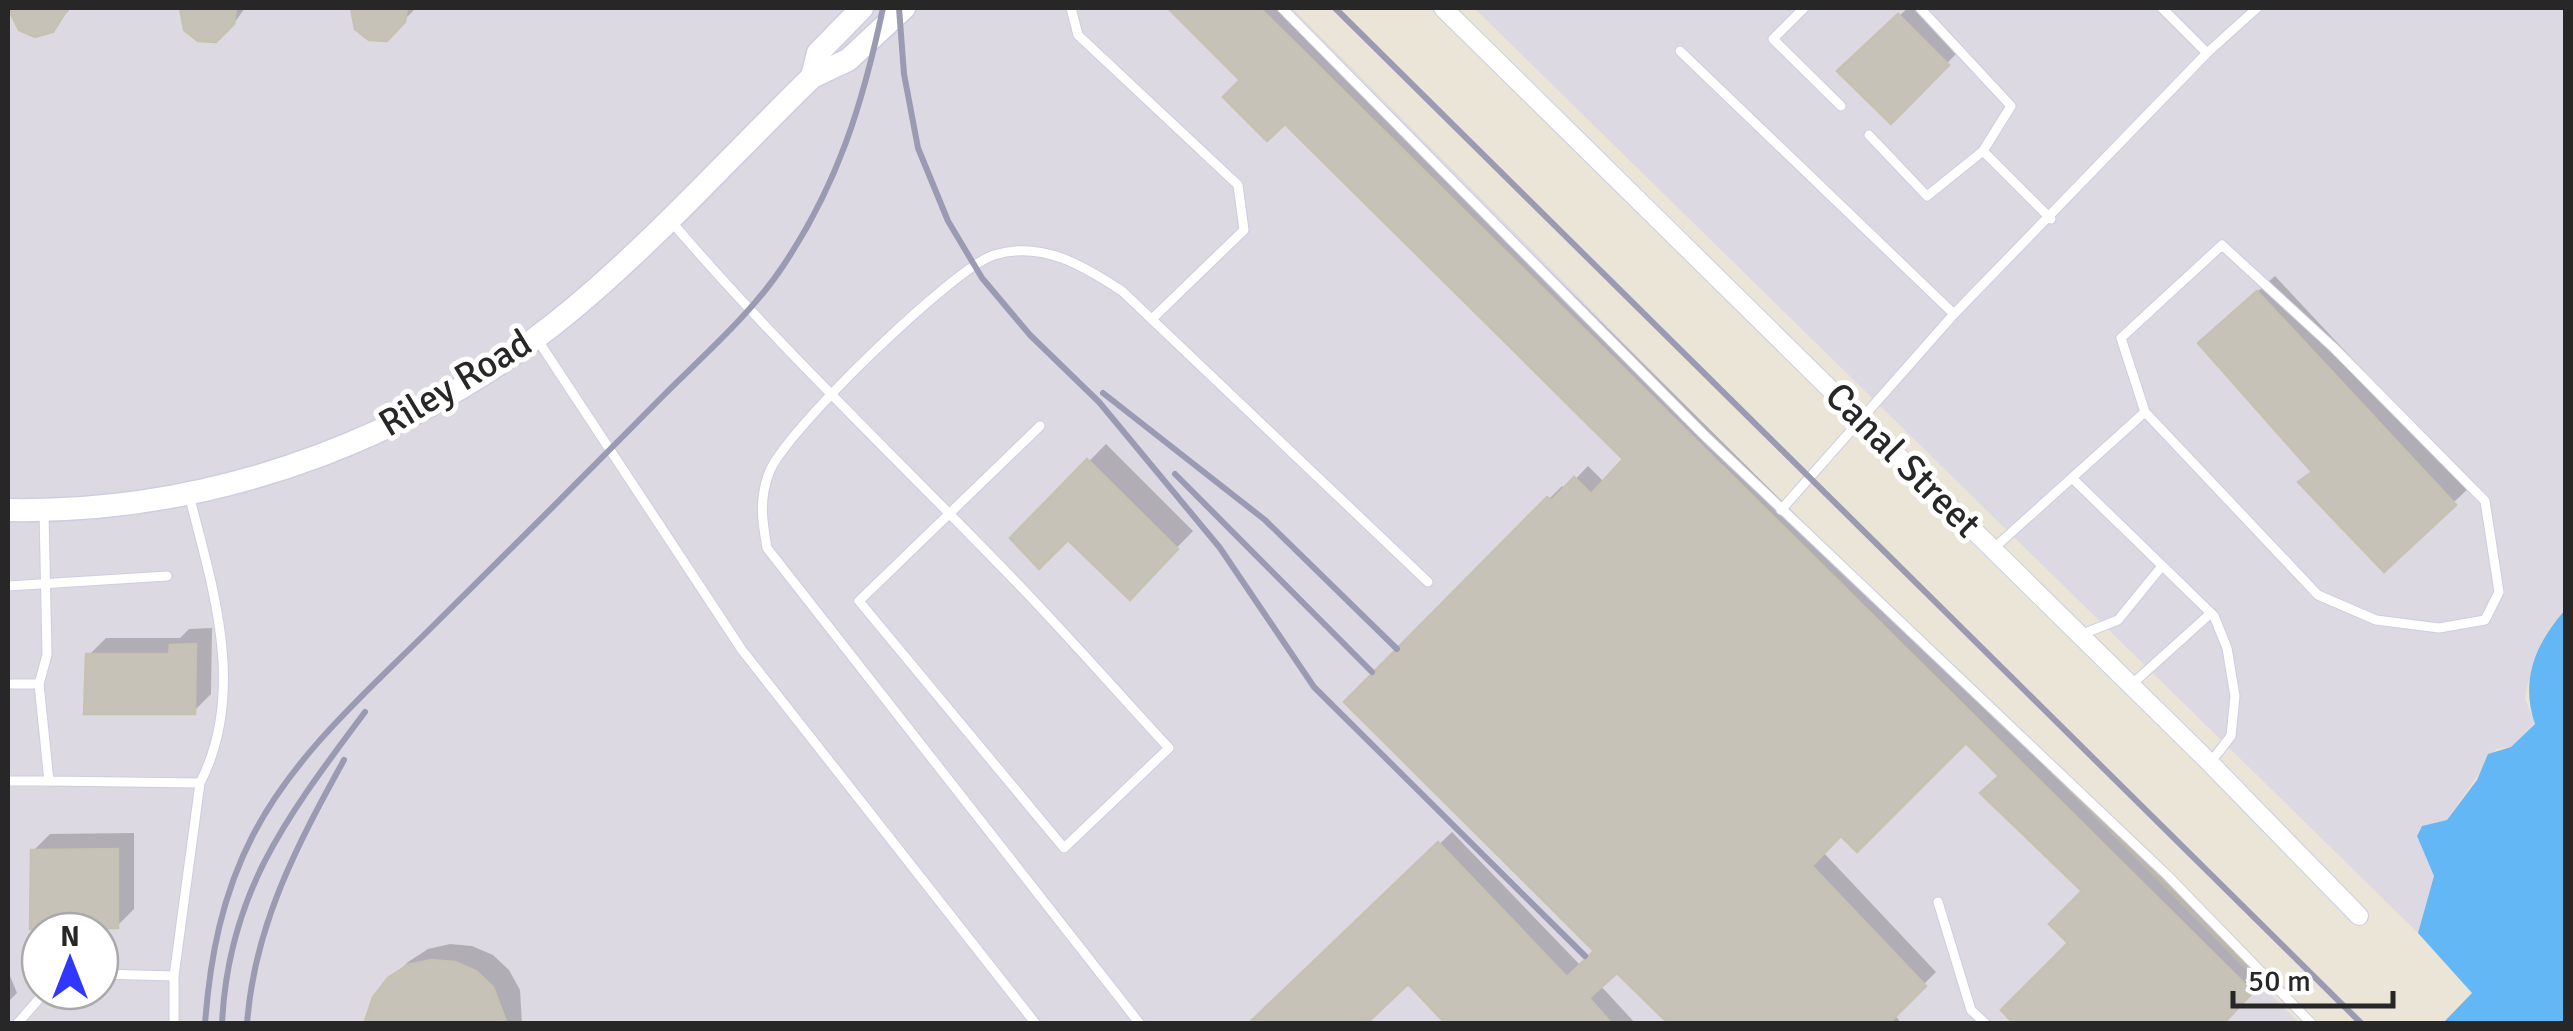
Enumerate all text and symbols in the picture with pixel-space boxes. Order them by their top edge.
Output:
street label: Riley Road [370,319,540,447]
street label: Canal Street [1816,373,1990,547]
north arrow [20,911,120,1011]
text: N [60,920,80,954]
scale bar [2233,946,2393,1008]
text: 50 m [2248,963,2311,1000]

